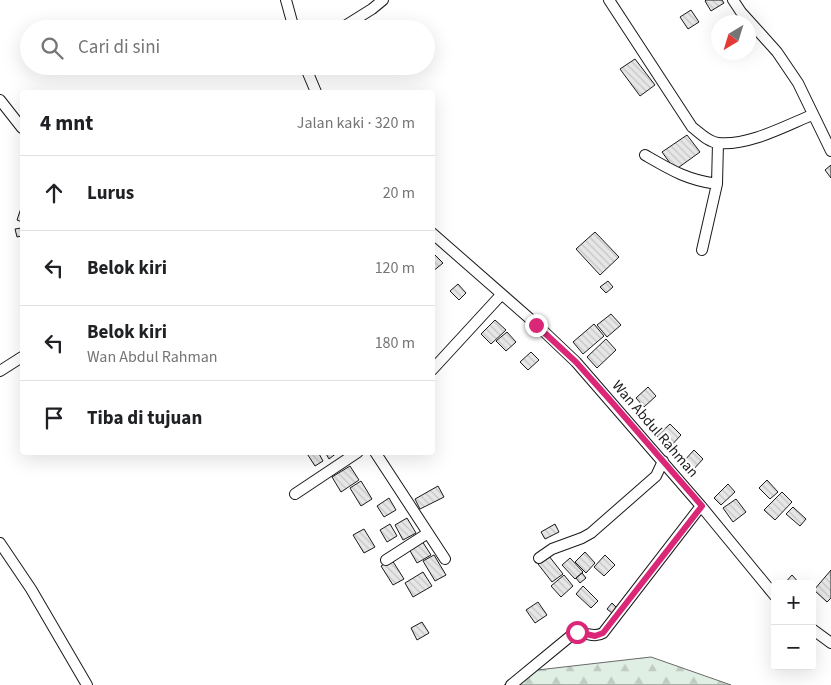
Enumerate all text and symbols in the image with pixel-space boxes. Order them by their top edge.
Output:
north arrow [711,15,756,60]
search box [20,20,435,75]
icon: search [38,34,66,62]
text: Cari di sini [78,34,160,61]
text: 4 mnt [40,108,93,138]
text: Jalan kaki · 320 m [297,112,415,134]
icon: ahead [40,179,68,207]
text: Lurus [87,180,134,207]
text: 20 m [383,182,415,204]
icon: left [40,254,68,282]
text: Belok kiri [87,255,167,282]
text: 120 m [375,257,415,279]
route end [525,314,548,337]
text: Belok kiri [87,319,167,346]
icon: left [40,329,68,357]
text: 180 m [375,332,415,354]
text: Wan Abdul Rahman [87,346,218,368]
street label: Wan Abdul Rahman [607,376,703,482]
icon: arrive [40,404,68,432]
text: Tiba di tujuan [87,405,202,432]
map controls [771,580,816,670]
button: + [771,580,816,625]
route start [566,621,589,644]
button: − [771,625,816,670]

